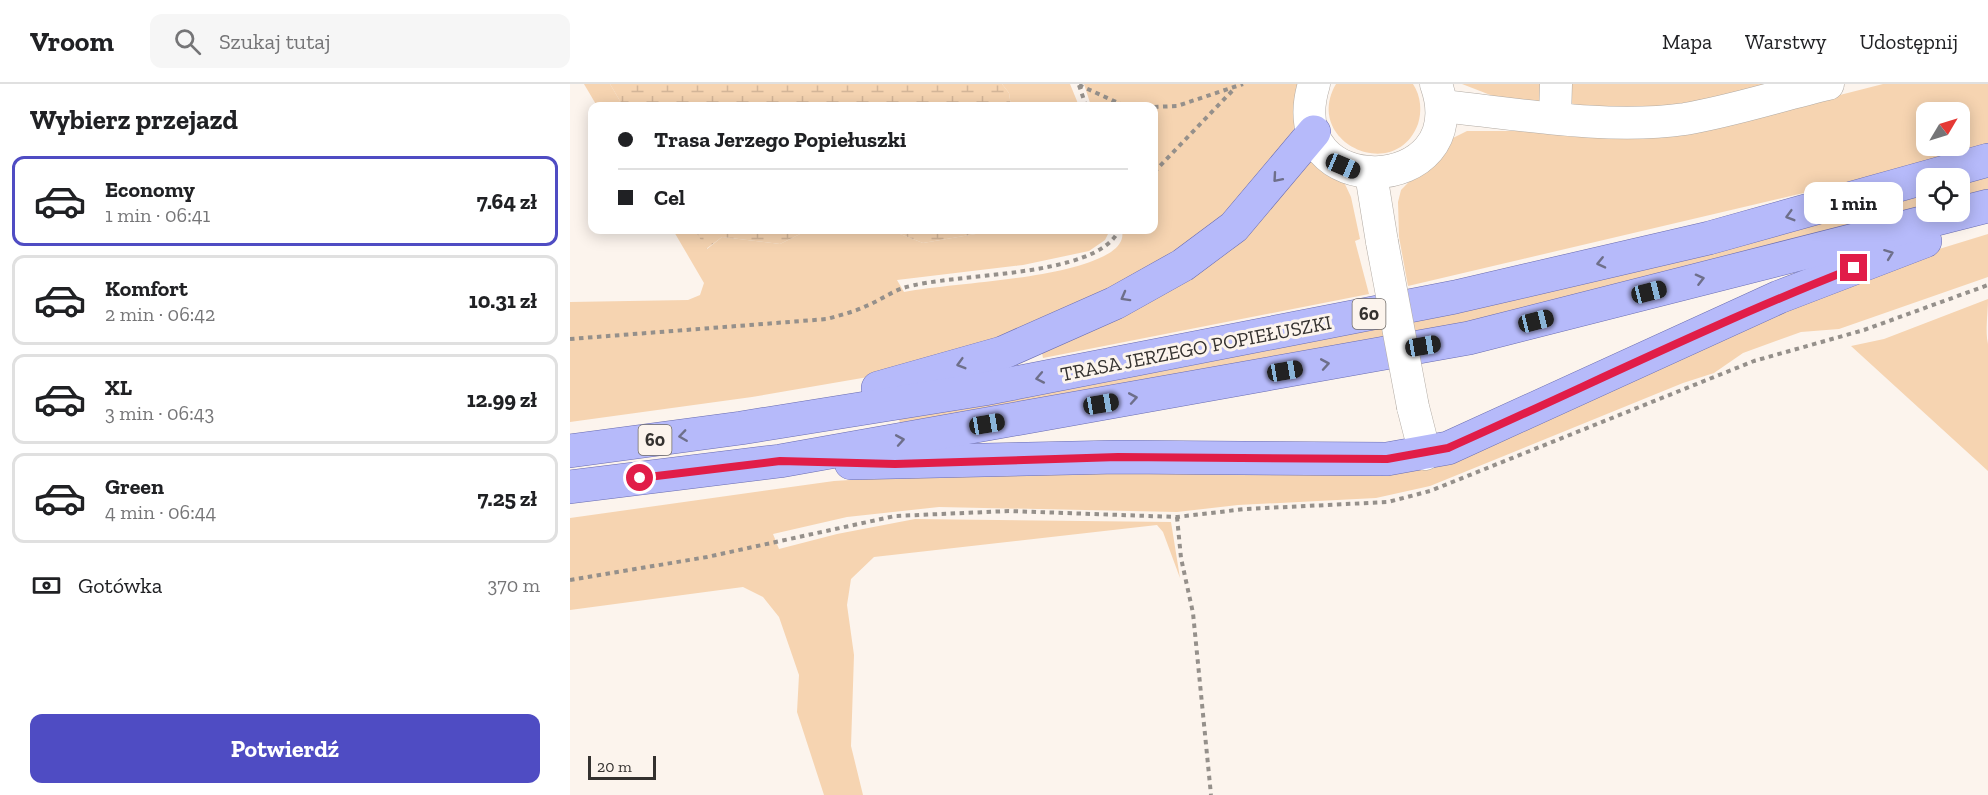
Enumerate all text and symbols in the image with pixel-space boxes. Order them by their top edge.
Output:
search box [150,14,570,68]
text: Vroom [30,25,114,58]
icon: search [171,25,204,58]
text: Szukaj tutaj [219,28,331,55]
text: Mapa [1662,29,1712,54]
text: Warstwy [1745,29,1827,54]
text: Udostępnij [1860,29,1958,54]
north arrow [1916,102,1970,156]
map controls [1916,102,1970,222]
text: Wybierz przejazd [30,104,238,136]
text: Trasa Jerzego Popiełuszki [654,126,906,153]
car [1323,151,1363,181]
button: locate [1916,168,1970,222]
one-way arrow [1273,171,1284,182]
icon: car [33,174,87,228]
text: Economy [105,176,195,203]
callout: 1 min [1804,181,1904,223]
text: Cel [654,184,685,211]
text: 7.64 zł [477,188,537,215]
text: 1 min [1830,191,1877,215]
text: 1 min · 06:41 [105,203,210,227]
one-way arrow [1785,209,1796,221]
one-way arrow [1884,249,1894,262]
route end [1840,254,1867,281]
one-way arrow [1596,256,1606,269]
icon: car [33,273,87,327]
one-way arrow [1694,274,1704,287]
text: Komfort [105,275,188,302]
car [1629,279,1669,305]
text: 10.31 zł [469,287,537,314]
one-way arrow [1121,290,1131,301]
road number: 60 [1352,299,1386,329]
text: 2 min · 06:42 [105,302,215,326]
car [1516,308,1556,334]
street label: TRASA JERZEGO POPIEŁUSZKI [1058,310,1334,386]
car [1404,334,1442,358]
one-way arrow [956,357,967,369]
one-way arrow [1321,358,1330,370]
car [1266,359,1304,383]
one-way arrow [1035,371,1045,384]
icon: car [33,372,87,426]
text: XL [105,374,132,401]
text: 12.99 zł [467,386,537,413]
car [1082,392,1120,416]
one-way arrow [1128,392,1138,405]
text: 3 min · 06:43 [105,401,214,425]
car [968,412,1006,436]
road number: 60 [638,425,671,455]
one-way arrow [678,429,687,442]
one-way arrow [895,434,905,447]
route start [626,464,653,491]
icon: car [33,471,87,525]
text: Green [105,473,164,500]
text: 7.25 zł [478,485,537,512]
text: 4 min · 06:44 [105,500,216,524]
icon: cash [30,569,63,602]
text: Gotówka [78,572,162,599]
text: 370 m [487,573,540,597]
button: Potwierdź [30,714,540,783]
scale bar [588,753,656,780]
text: 20 m [597,757,632,776]

